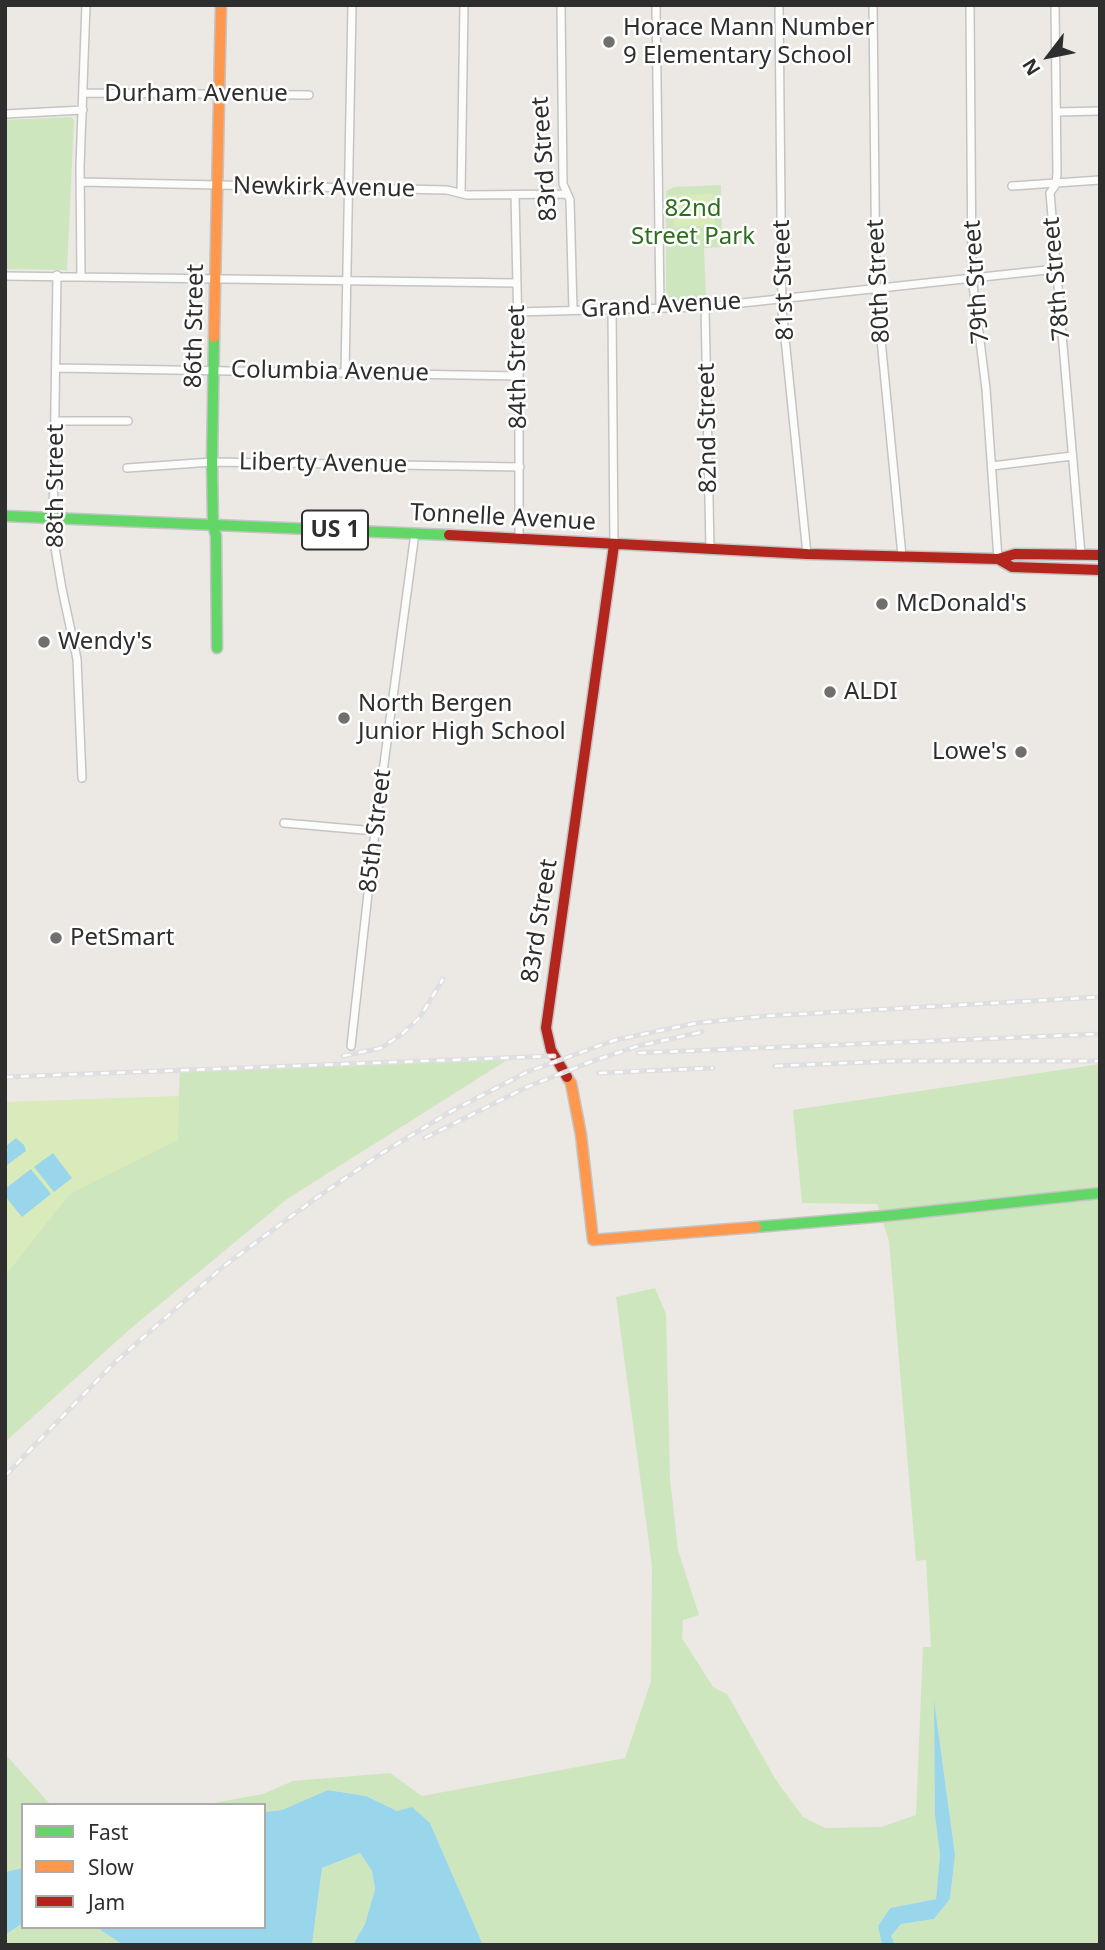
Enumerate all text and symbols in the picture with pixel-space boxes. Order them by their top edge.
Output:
place label: Horace Mann Number 9 Elementary School [623,14,874,70]
north arrow [1014,21,1084,91]
marker: Horace Mann Number 9 Elementary School [601,34,617,50]
text: N [1016,54,1046,81]
street label: Durham Avenue [104,80,288,108]
street label: 83rd Street [526,96,564,222]
street label: Newkirk Avenue [233,172,415,204]
park label: 82nd Street Park [631,195,755,251]
street label: 78th Street [1037,216,1077,342]
street label: 80th Street [861,218,897,344]
street label: 81st Street [767,219,801,341]
street label: 79th Street [958,219,996,345]
street label: 86th Street [180,264,210,388]
street label: Grand Avenue [580,287,742,325]
street label: 84th Street [503,305,533,429]
street label: Columbia Avenue [231,356,429,388]
street label: 82nd Street [692,363,724,493]
street label: 88th Street [42,424,70,548]
street label: Liberty Avenue [239,448,407,480]
street label: Tonnelle Avenue [409,499,597,537]
road number: US 1 [302,510,368,550]
place label: McDonald's [896,590,1027,618]
marker: McDonald's [874,596,890,612]
place label: Wendy's [58,628,152,656]
marker: Wendy's [36,634,52,650]
place label: ALDI [844,678,898,706]
marker: ALDI [822,684,838,700]
place label: North Bergen Junior High School [358,690,566,746]
marker: North Bergen Junior High School [336,710,352,726]
place label: Lowe's [932,738,1007,766]
marker: Lowe's [1013,744,1029,760]
street label: 85th Street [354,768,398,894]
street label: 83rd Street [516,857,564,985]
place label: PetSmart [70,924,174,952]
marker: PetSmart [48,930,64,946]
legend [21,1803,266,1929]
text: Fast [88,1818,128,1846]
text: Slow [88,1853,134,1881]
text: Jam [88,1888,125,1916]

